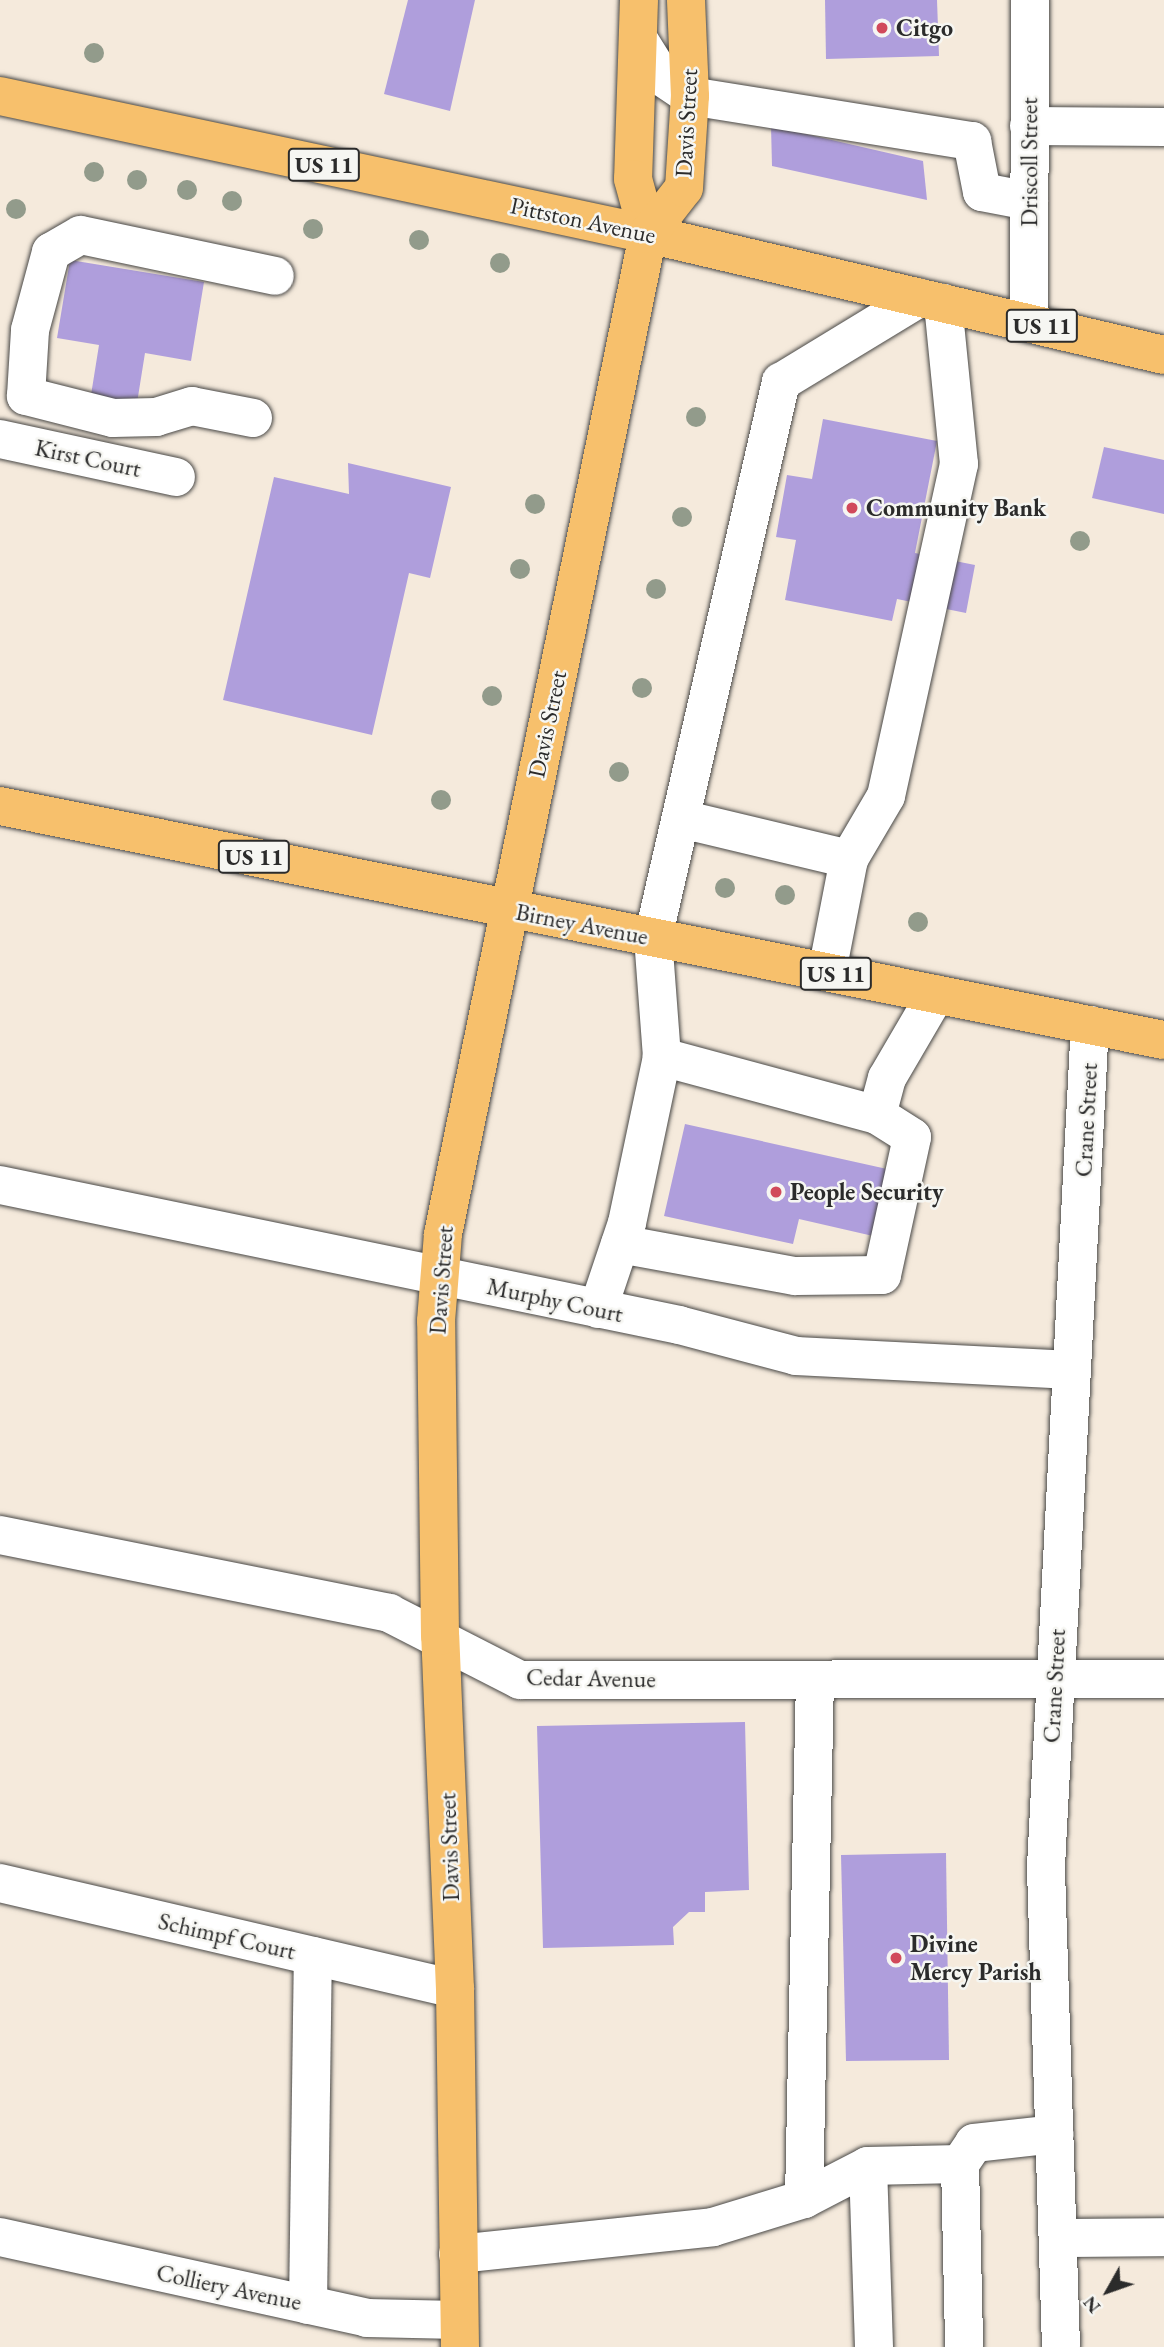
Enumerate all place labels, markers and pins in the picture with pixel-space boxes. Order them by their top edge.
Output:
place label: Citgo [896,14,953,42]
marker: Citgo [874,20,890,36]
place label: Community Bank [866,494,1046,522]
marker: Community Bank [844,500,860,516]
place label: People Security [790,1178,944,1206]
marker: People Security [768,1184,784,1200]
place label: Divine Mercy Parish [910,1930,1042,1986]
marker: Divine Mercy Parish [888,1950,904,1966]

